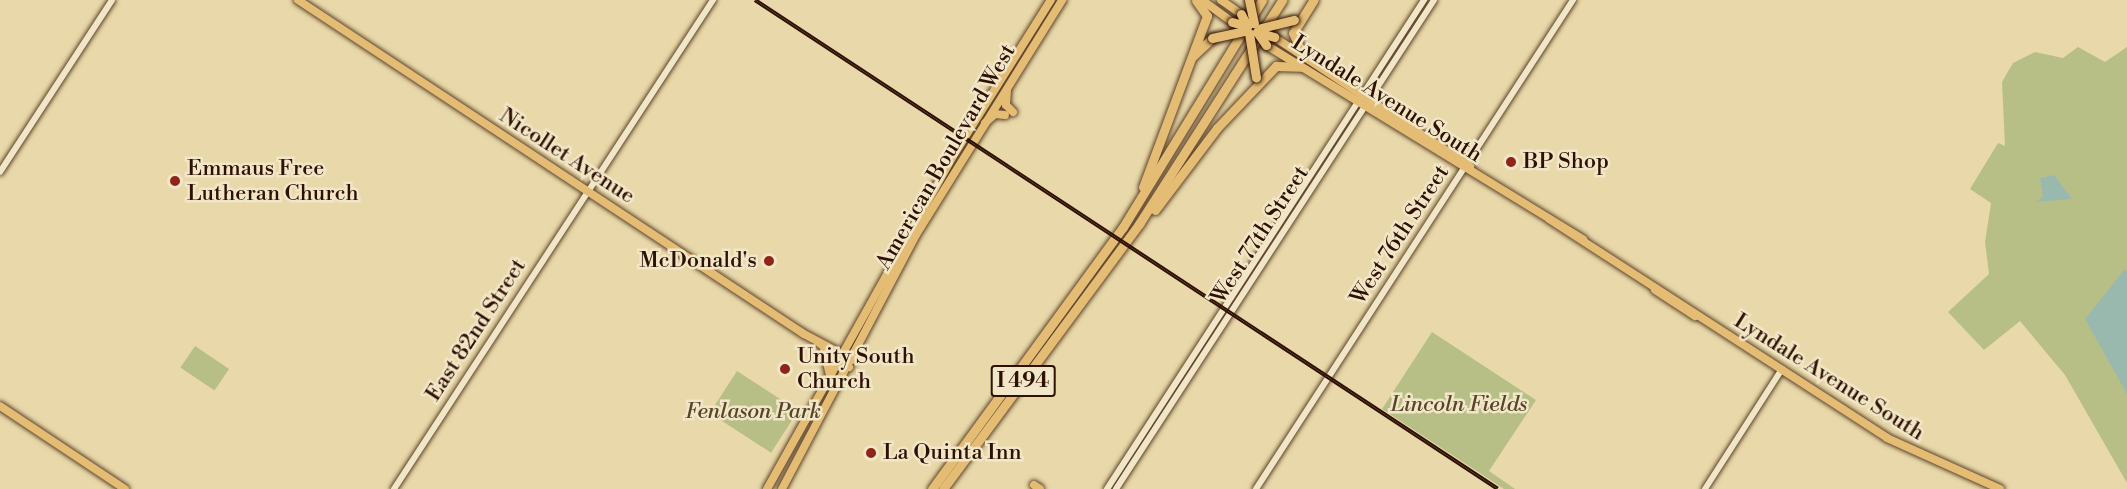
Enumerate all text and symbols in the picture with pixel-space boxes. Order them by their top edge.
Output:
street label: Lyndale Avenue South [1287,30,1487,168]
street label: American Boulevard West [871,40,1021,274]
street label: Nicollet Avenue [494,102,640,210]
place label: BP Shop [1523,149,1609,175]
place label: Emmaus Free Lutheran Church [187,155,359,206]
marker: BP Shop [1504,155,1518,169]
street label: West 76th Street [1345,160,1455,310]
street label: West 77th Street [1206,161,1314,309]
marker: Emmaus Free Lutheran Church [168,174,182,188]
place label: McDonald's [639,248,757,274]
street label: East 82nd Street [420,254,532,406]
marker: McDonald's [762,254,776,268]
street label: Lyndale Avenue South [1729,308,1929,446]
place label: Unity South Church [797,343,915,394]
marker: Unity South Church [778,362,792,376]
road number: I 494 [990,363,1056,399]
park label: Lincoln Fields [1391,392,1527,418]
park label: Fenlason Park [685,399,821,425]
place label: La Quinta Inn [883,440,1022,466]
marker: La Quinta Inn [864,446,878,460]

